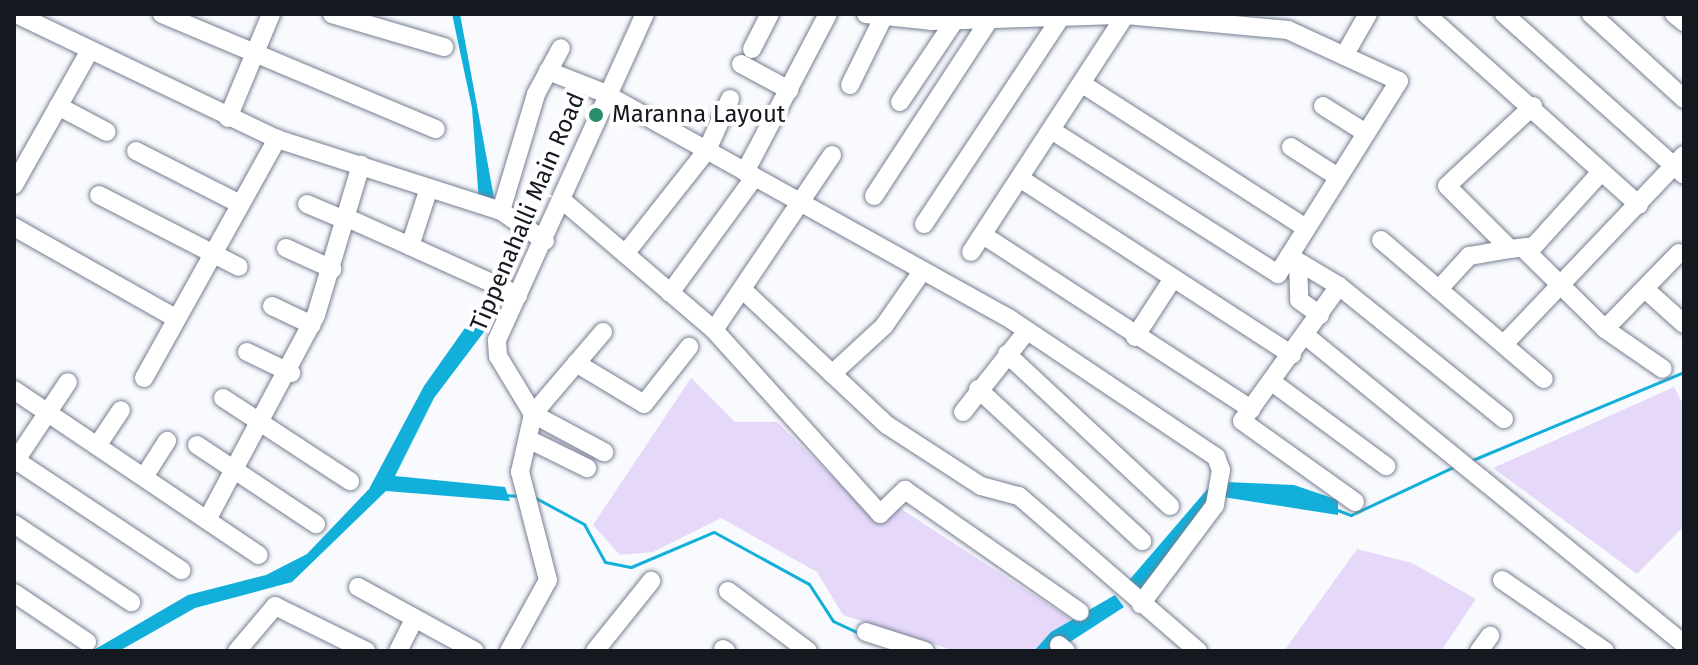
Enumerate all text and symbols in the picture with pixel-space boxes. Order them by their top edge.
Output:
street label: Tippenahalli Main Road [465,88,591,336]
place label: Maranna Layout [612,101,786,129]
marker: Maranna Layout [587,106,605,124]

